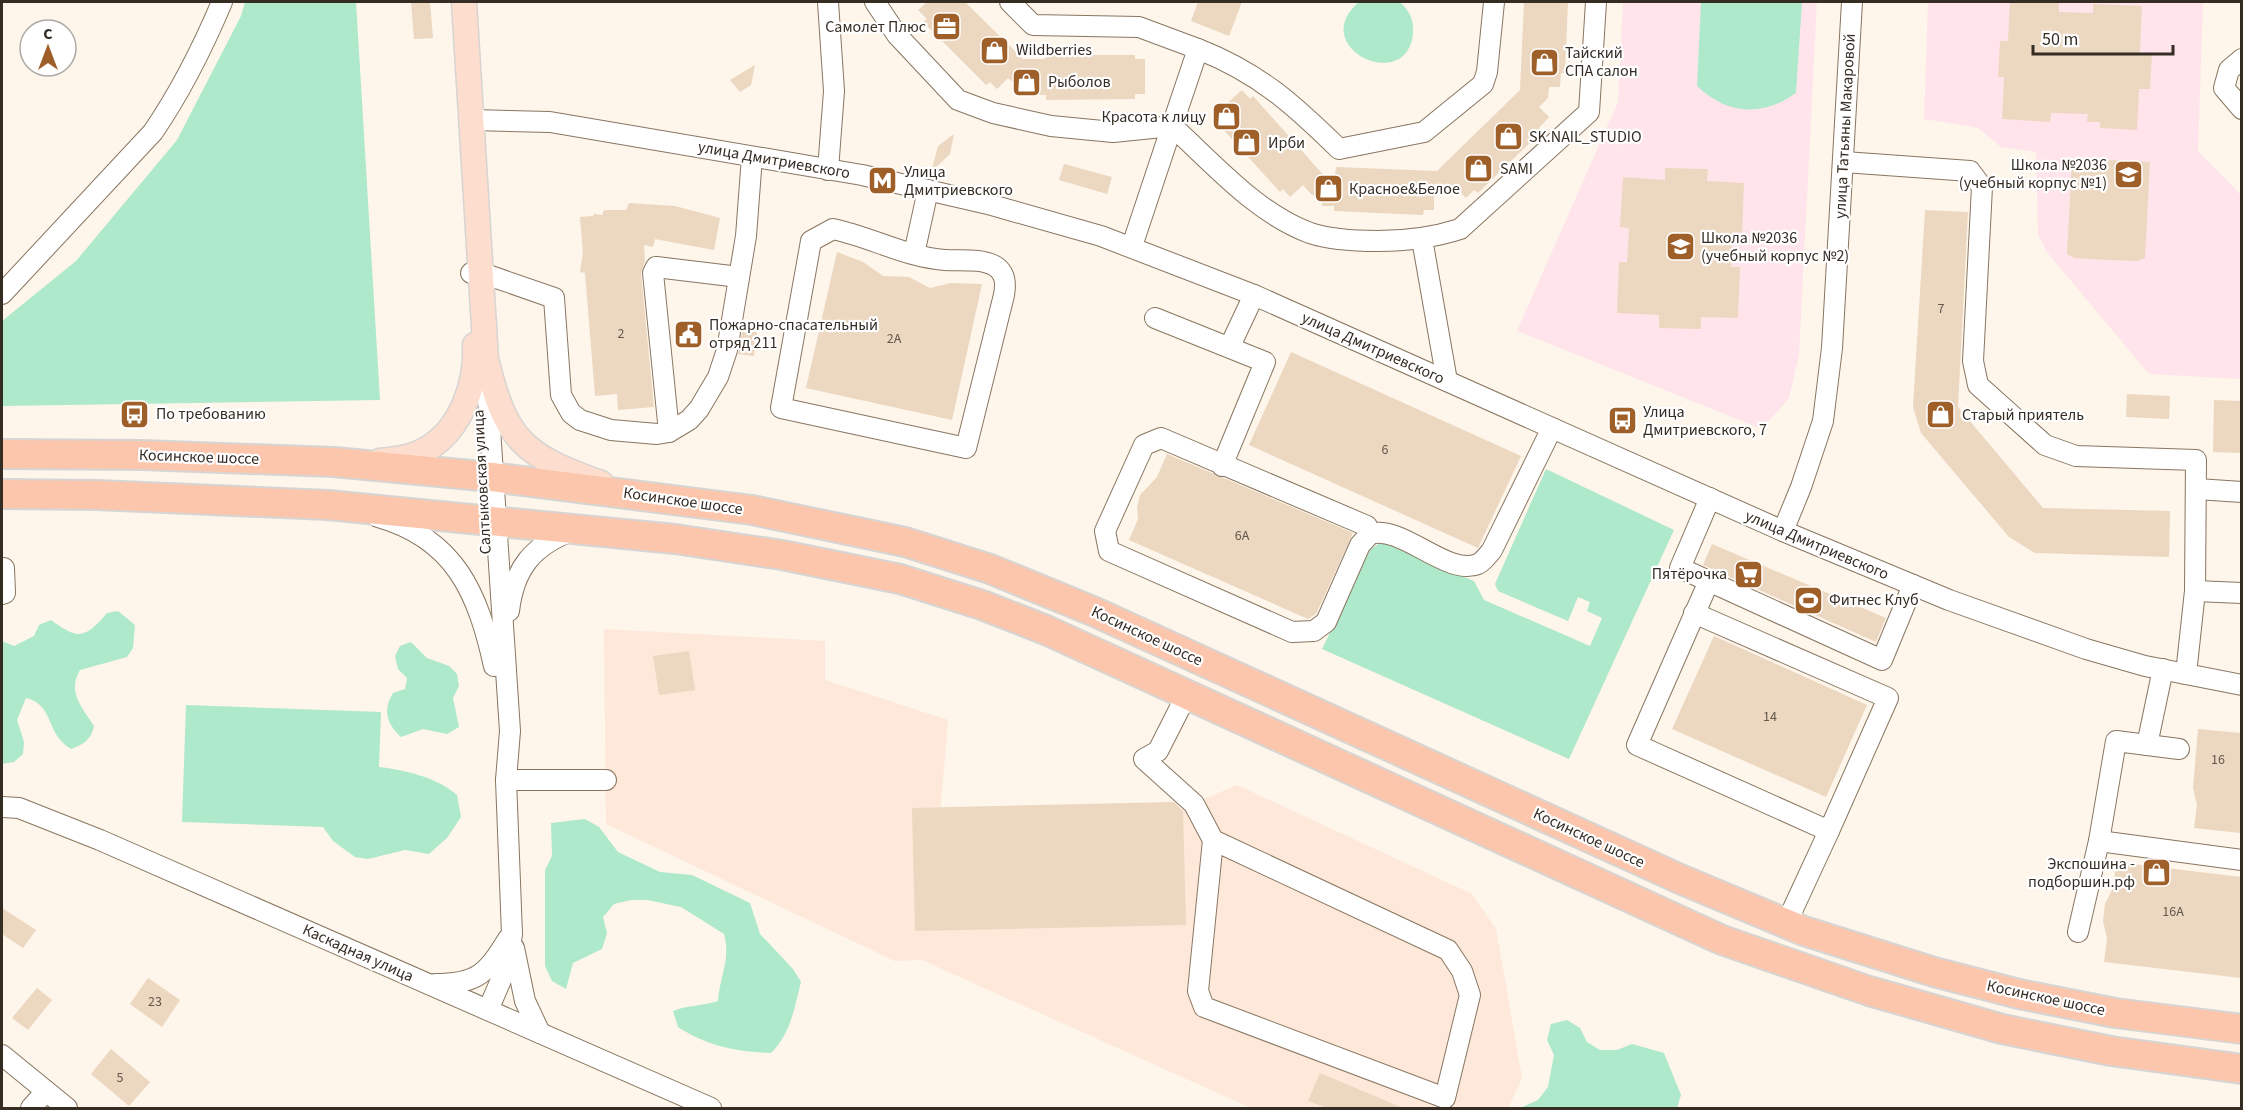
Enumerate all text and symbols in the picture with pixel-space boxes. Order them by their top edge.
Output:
office icon: Самолет Плюс [931,11,963,43]
place label: Самолет Плюс [825,16,926,38]
north arrow [18,18,78,78]
scale bar [2033,18,2172,56]
text: С [43,23,53,45]
text: 50 m [2042,27,2078,52]
street label: улица Татьяны Макаровой [1829,33,1861,219]
shop icon: Wildberries [979,34,1011,66]
place label: Wildberries [1016,39,1092,61]
place label: Тайский СПА салон [1565,42,1638,82]
shop icon: Тайский СПА салон [1528,46,1560,78]
shop icon: Рыболов [1011,66,1043,98]
place label: Рыболов [1048,71,1111,93]
shop icon: Красота к лицу [1211,101,1243,133]
place label: Красота к лицу [1101,106,1207,128]
shop icon: SK.NAIL_STUDIO [1492,121,1524,153]
place label: SK.NAIL_STUDIO [1529,126,1642,148]
shop icon: Ирби [1231,127,1263,159]
place label: Ирби [1268,132,1305,154]
street label: улица Дмитриевского [696,136,852,184]
shop icon: SAMI [1463,153,1495,185]
place label: Школа №2036 (учебный корпус №1) [1959,154,2107,194]
place label: SAMI [1500,158,1533,180]
school or university icon: Школа №2036 (учебный корпус №1) [2112,158,2144,190]
place label: Улица Дмитриевского [904,161,1013,201]
metro station icon: Улица Дмитриевского [867,165,899,197]
shop icon: Красное&Белое [1312,173,1344,205]
place label: Красное&Белое [1349,178,1460,200]
place label: Школа №2036 (учебный корпус №2) [1701,227,1849,267]
school or university icon: Школа №2036 (учебный корпус №2) [1664,231,1696,263]
house number: 7 [1938,299,1945,319]
street label: улица Дмитриевского [1298,307,1448,389]
place label: Пожарно-спасательный отряд 211 [709,314,878,354]
public building icon: Пожарно-спасательный отряд 211 [672,318,704,350]
house number: 2 [618,324,625,344]
house number: 2А [887,329,902,349]
bus stop icon: По требованию [119,398,151,430]
shop icon: Старый приятель [1925,399,1957,431]
place label: Улица Дмитриевского, 7 [1643,401,1767,441]
place label: По требованию [156,403,266,425]
place label: Старый приятель [1962,404,2084,426]
bus stop icon: Улица Дмитриевского, 7 [1606,405,1638,437]
street label: Салтыковская улица [467,409,497,555]
house number: 6 [1382,440,1389,460]
street label: Косинское шоссе [138,444,260,470]
street label: Косинское шоссе [622,482,744,520]
street label: улица Дмитриевского [1742,505,1892,585]
house number: 6А [1235,526,1250,546]
supermarket icon: Пятёрочка [1732,558,1764,590]
place label: Пятёрочка [1652,563,1727,585]
sports icon: Фитнес Клуб [1792,584,1824,616]
place label: Фитнес Клуб [1829,589,1919,611]
street label: Косинское шоссе [1088,601,1206,671]
house number: 14 [1763,707,1777,727]
house number: 16 [2211,750,2225,770]
street label: Косинское шоссе [1530,803,1648,873]
place label: Экспошина - подборшин.рф [2028,853,2135,893]
shop icon: Экспошина - подборшин.рф [2140,857,2172,889]
house number: 16А [2162,902,2184,922]
street label: Каскадная улица [299,919,417,987]
street label: Косинское шоссе [1985,975,2107,1021]
house number: 23 [148,992,162,1012]
house number: 5 [117,1068,124,1088]

